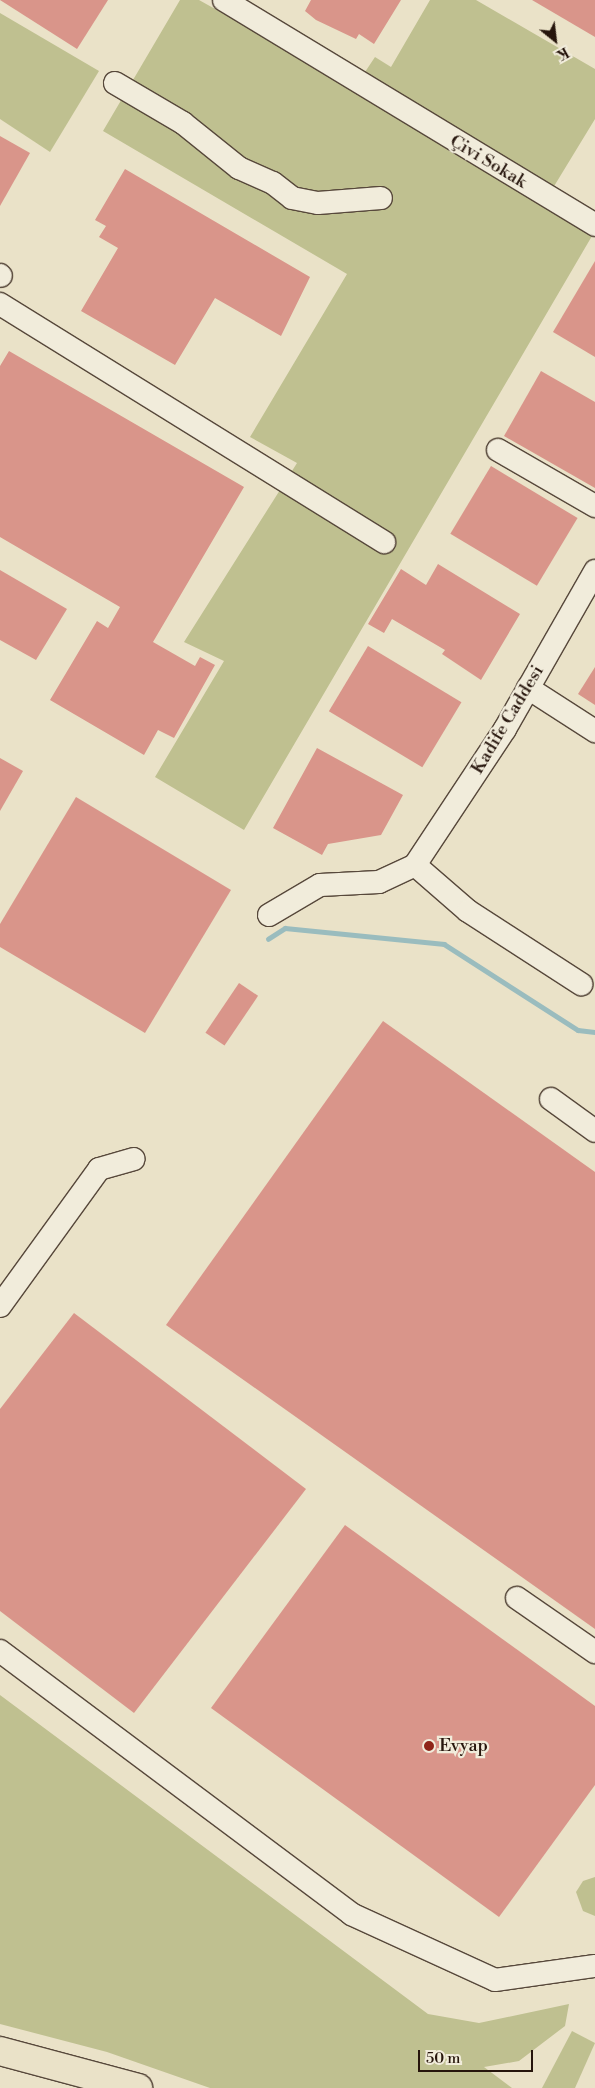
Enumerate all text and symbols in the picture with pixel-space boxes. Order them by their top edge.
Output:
north arrow [530,15,580,65]
text: K [553,42,572,64]
street label: Çivi Sokak [446,131,530,193]
street label: Kadife Caddesi [467,662,549,778]
place label: Evyap [439,1735,488,1757]
marker: Evyap [423,1740,435,1752]
scale bar [420,2040,535,2072]
text: 50 m [426,2049,460,2068]

